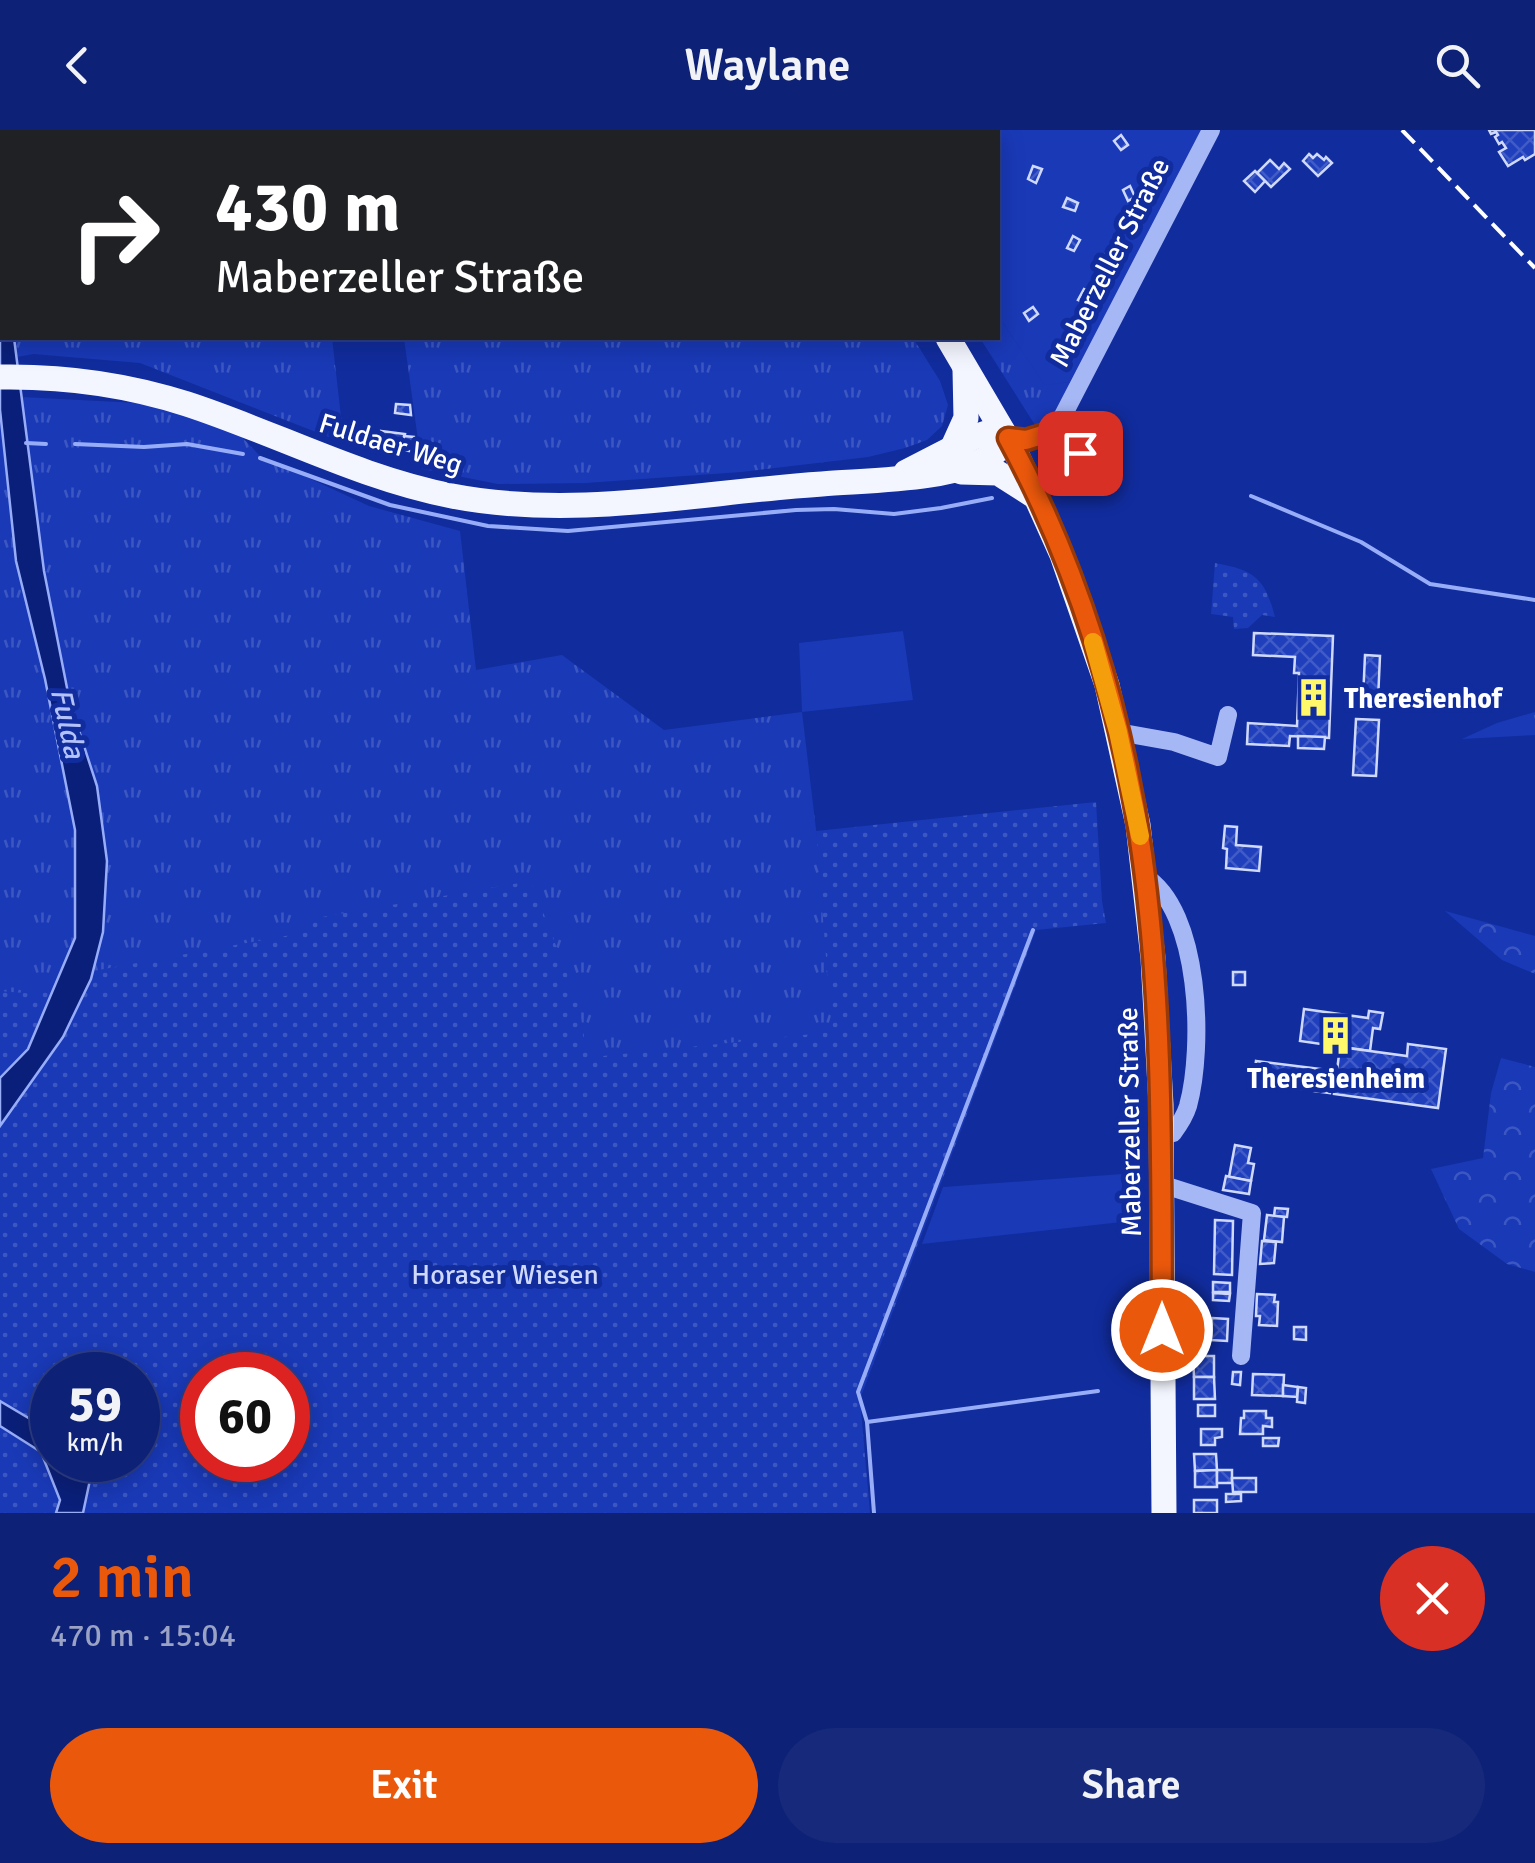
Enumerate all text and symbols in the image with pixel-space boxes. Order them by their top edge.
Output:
icon: back [50,38,105,93]
text: Waylane [685,38,850,93]
icon: search [1430,38,1485,93]
street label: Maberzeller Straße [1043,152,1177,373]
text: 430 m [215,164,400,250]
icon: right [50,170,180,300]
text: Maberzeller Straße [215,250,584,305]
street label: Fuldaer Weg [315,406,467,482]
pin [1038,411,1123,496]
icon: arrive [1053,426,1108,481]
building icon: Theresienhof [1293,677,1335,719]
place label: Theresienhof [1344,682,1504,716]
water label: Fulda [42,685,93,762]
street label: Maberzeller Straße [1111,1007,1149,1237]
building icon: Theresienheim [1315,1014,1357,1056]
place label: Theresienheim [1247,1062,1425,1096]
park label: Horaser Wiesen [411,1258,599,1292]
position arrow [1110,1278,1214,1382]
speed limit sign: 60 [180,1352,310,1482]
text: 59 [68,1374,122,1436]
text: km/h [67,1427,123,1458]
text: 2 min [50,1541,194,1615]
button: close [1380,1546,1485,1651]
text: 470 m · 15:04 [50,1616,236,1655]
button: Exit [50,1728,758,1843]
button: Share [778,1728,1485,1843]

